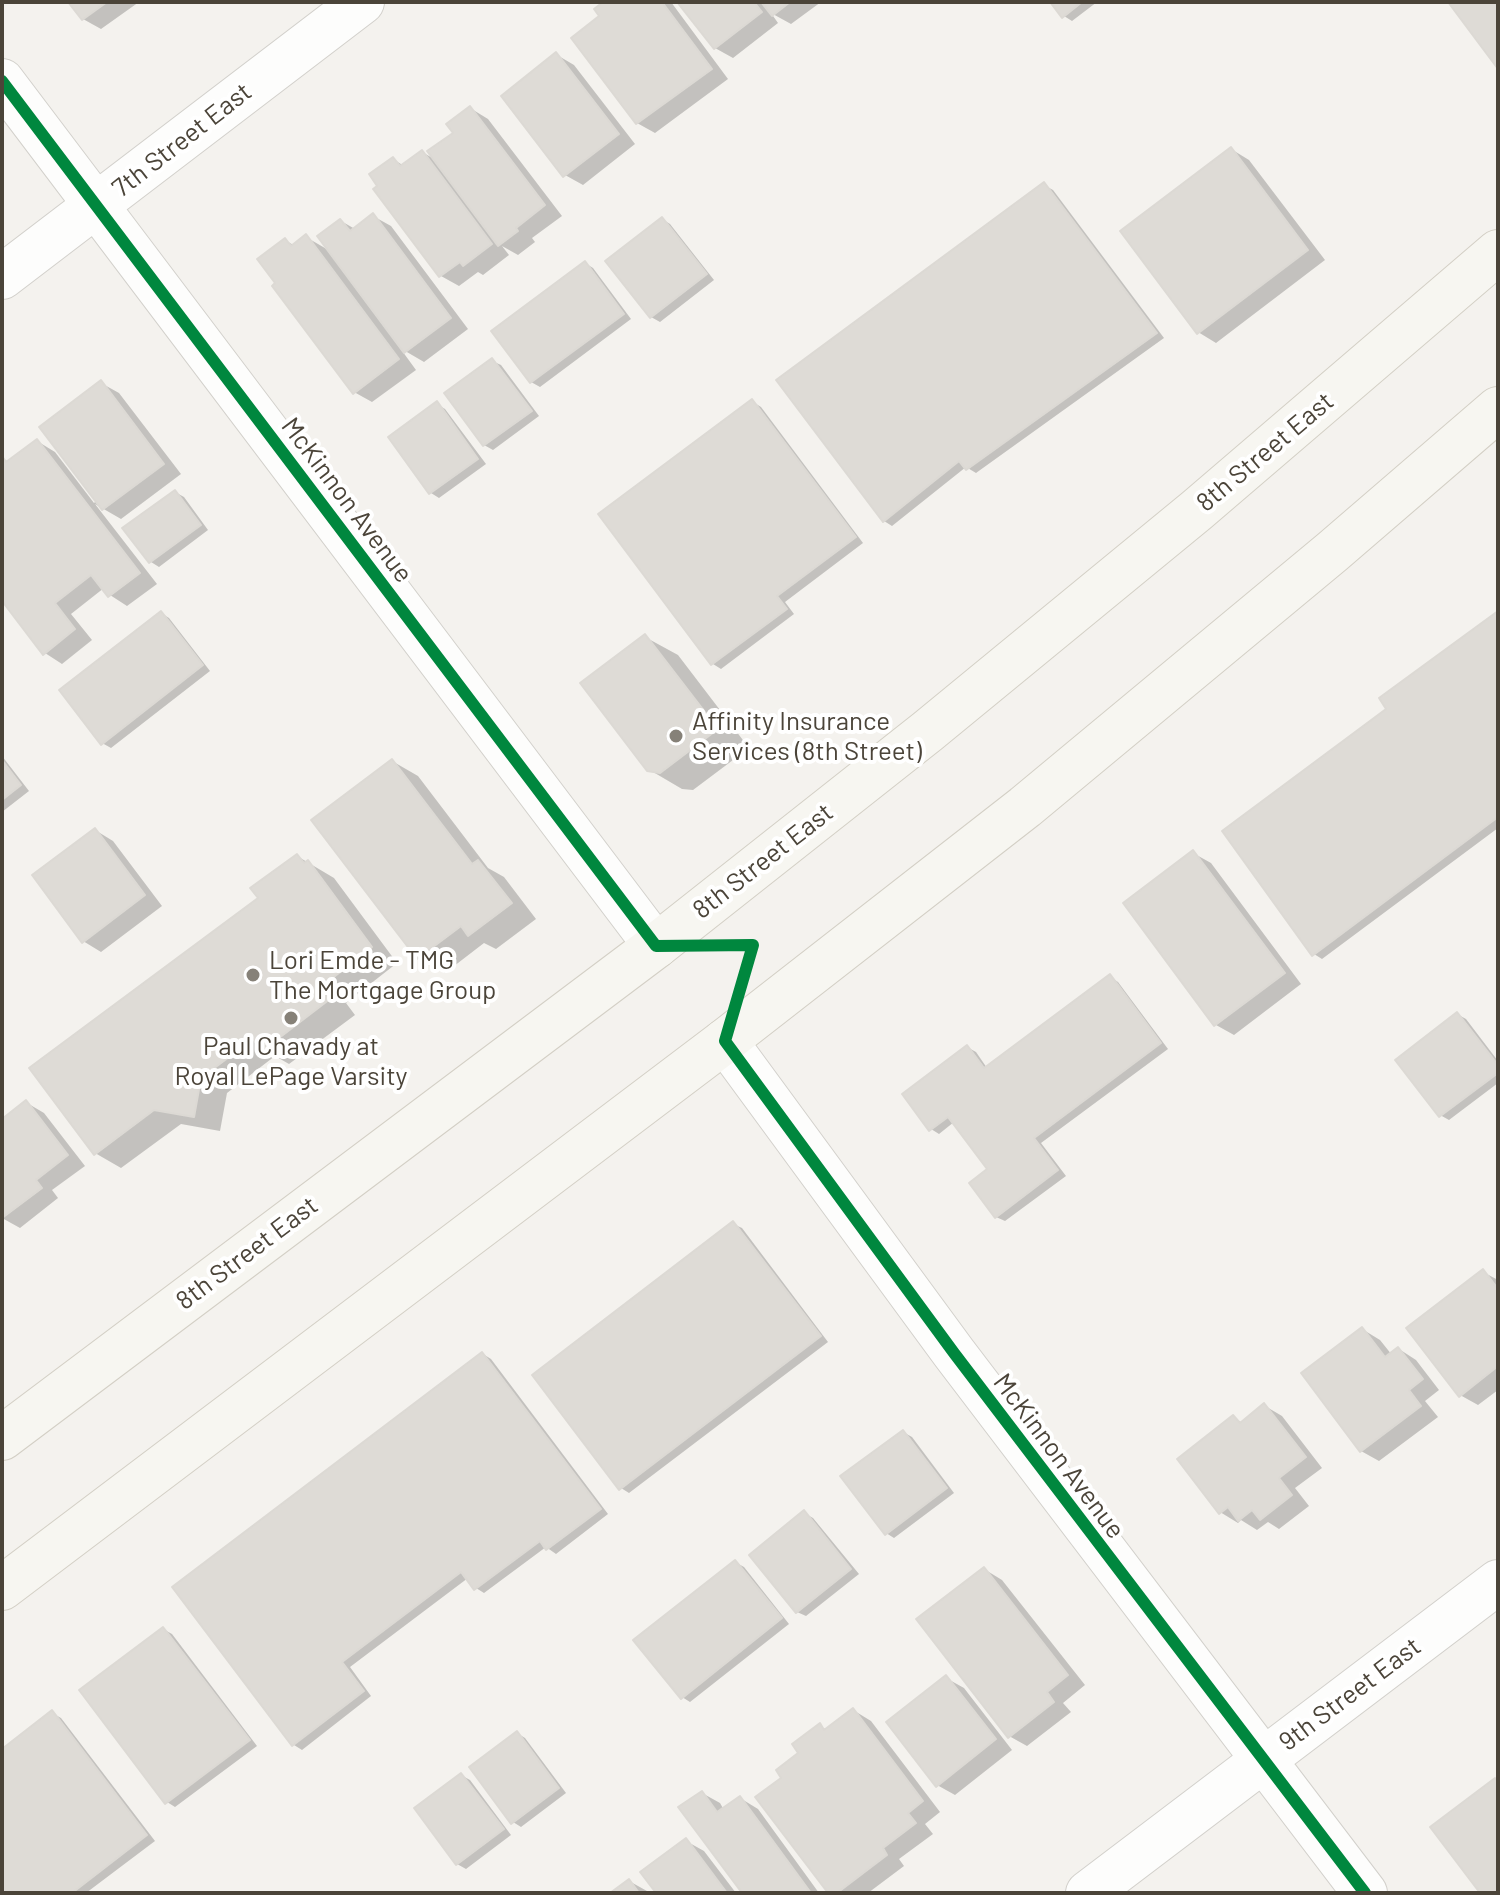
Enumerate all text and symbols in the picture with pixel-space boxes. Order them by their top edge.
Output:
street label: 7th Street East [106,76,258,204]
street label: 8th Street East [1190,386,1340,518]
street label: McKinnon Avenue [275,411,419,589]
place label: Affinity Insurance Services (8th Street) [692,705,922,766]
marker: Affinity Insurance Services (8th Street) [667,727,685,745]
street label: 8th Street East [687,797,839,925]
place label: Lori Emde - TMG The Mortgage Group [269,944,496,1006]
marker: Lori Emde - TMG The Mortgage Group [244,966,262,984]
marker: Paul Chavady at Royal LePage Varsity [282,1009,300,1027]
place label: Paul Chavady at Royal LePage Varsity [174,1030,408,1092]
street label: 8th Street East [170,1190,324,1316]
street label: McKinnon Avenue [987,1367,1131,1545]
street label: 9th Street East [1273,1631,1427,1757]

